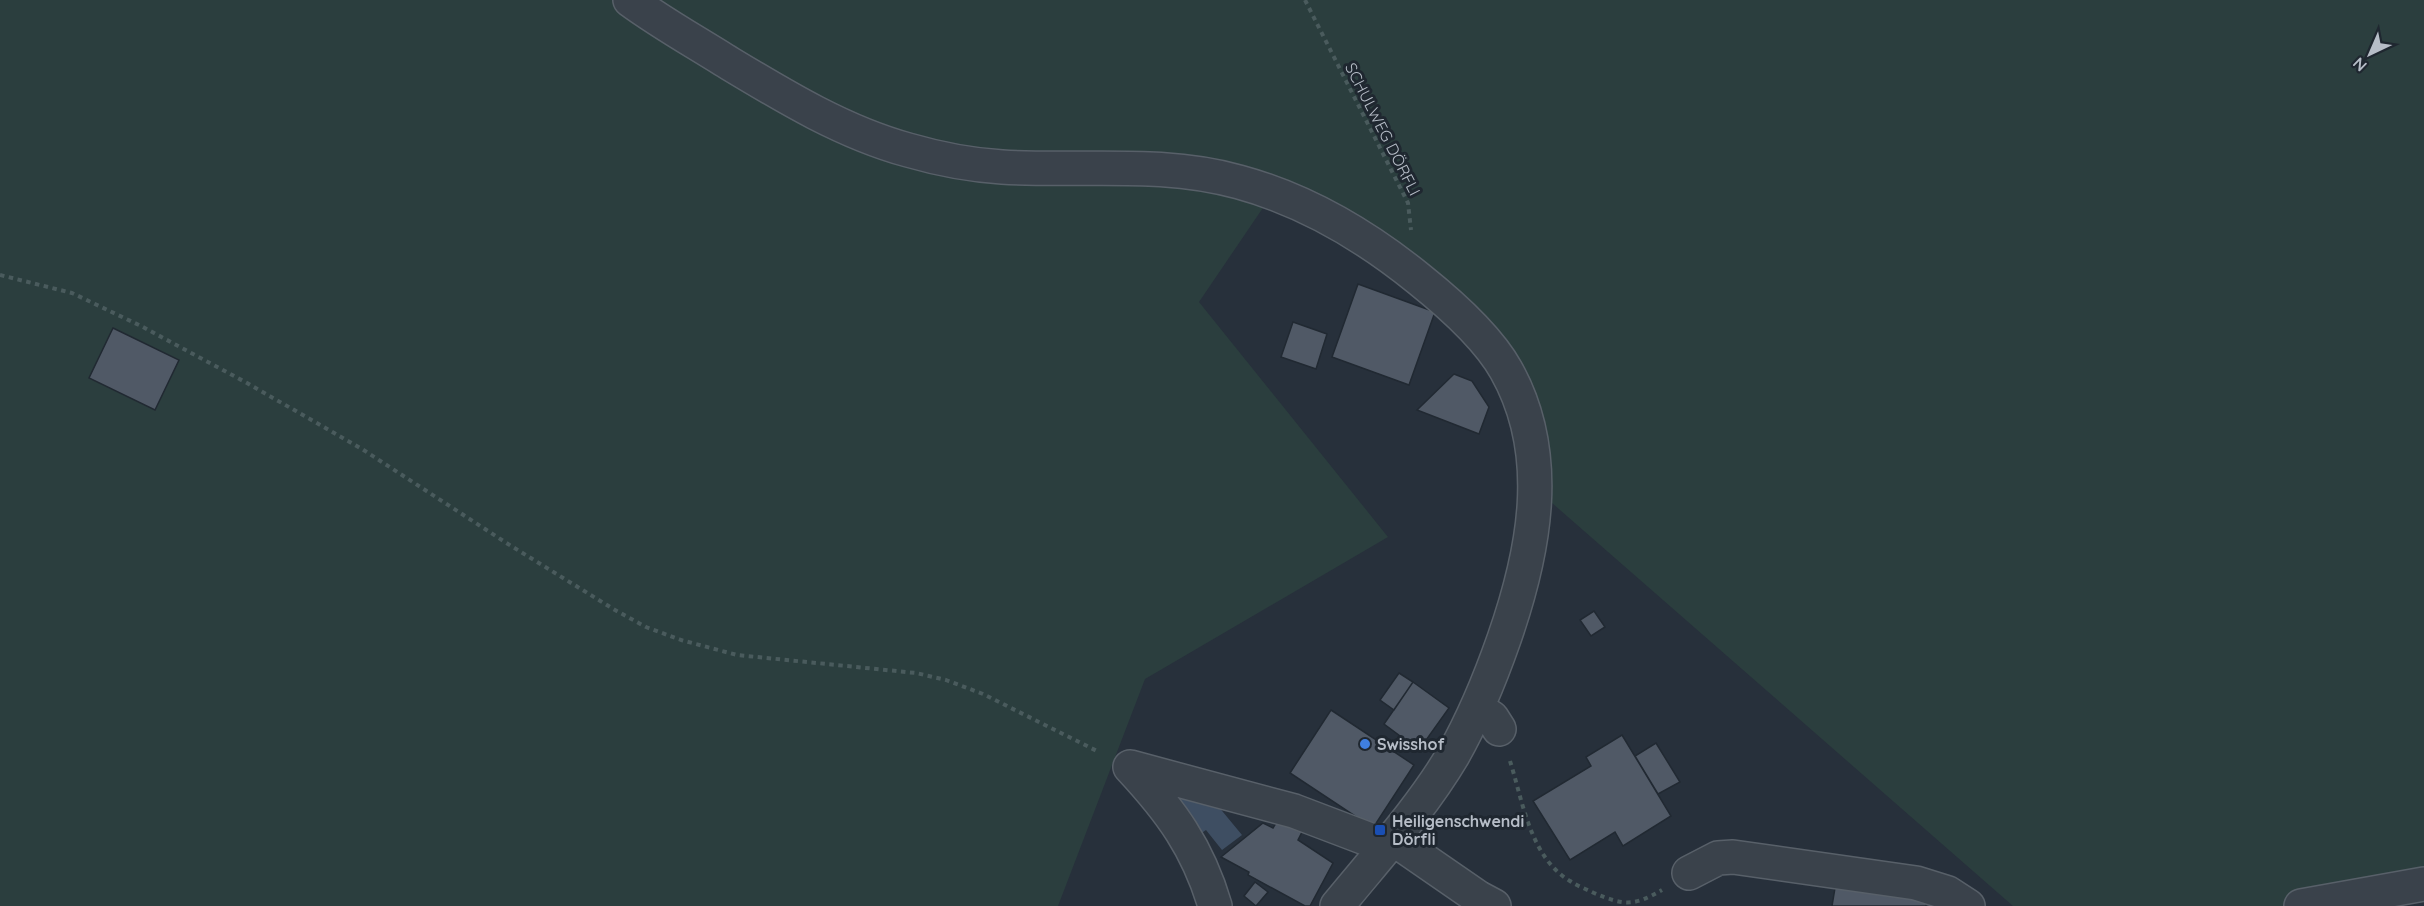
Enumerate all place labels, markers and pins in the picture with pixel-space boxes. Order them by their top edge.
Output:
place label: Swisshof [1377,734,1444,754]
marker: Swisshof [1358,737,1372,751]
place label: Heiligenschwendi Dörfli [1392,811,1524,849]
marker: Heiligenschwendi Dörfli [1373,823,1387,837]

